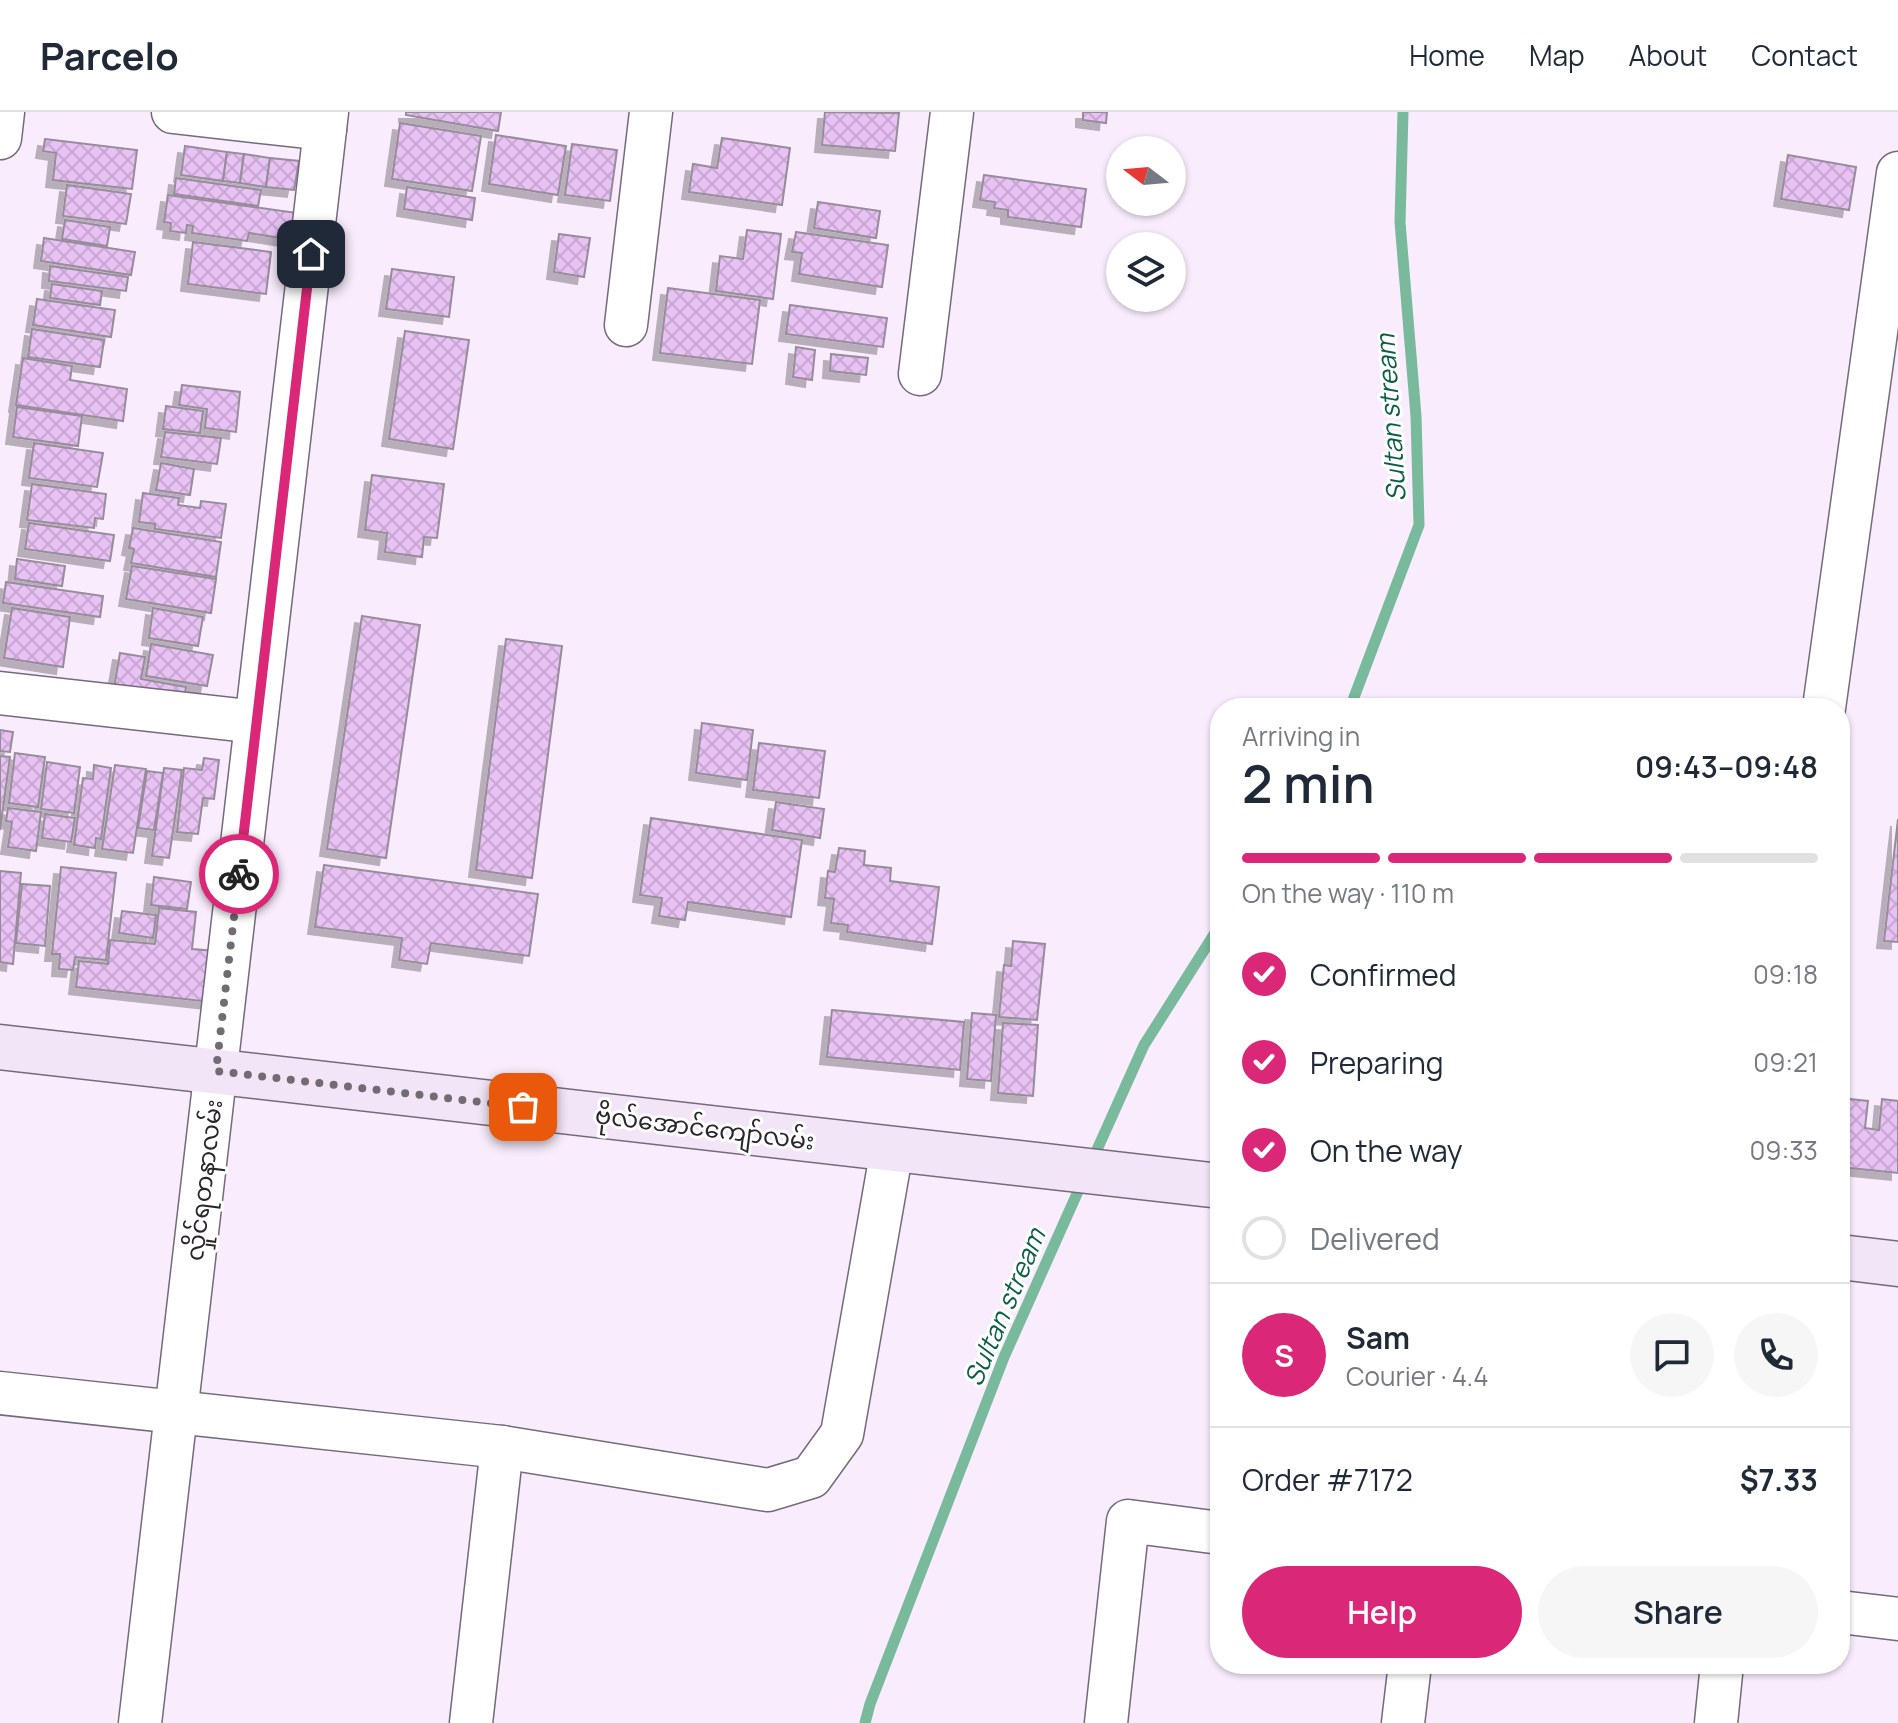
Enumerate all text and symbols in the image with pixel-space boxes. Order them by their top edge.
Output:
text: Parcelo [40,29,179,81]
text: Home [1409,36,1485,74]
text: Map [1529,36,1585,74]
text: About [1629,36,1707,74]
text: Contact [1751,36,1858,74]
north arrow [1106,136,1186,216]
map controls [1106,136,1186,312]
pin [277,220,345,288]
icon: home [289,232,333,276]
button: layers [1106,232,1186,312]
water label: Sultan stream [1366,331,1414,503]
text: Arriving in [1242,718,1360,754]
text: 09:43–09:48 [1635,746,1818,787]
text: 2 min [1242,748,1375,819]
courier [199,834,279,914]
icon: bike [217,852,261,896]
text: On the way · 110 m [1242,875,1454,911]
icon: check [1242,952,1286,996]
text: Confirmed [1310,954,1457,995]
text: 09:18 [1753,956,1818,992]
icon: check [1242,1040,1286,1084]
text: Preparing [1310,1042,1444,1083]
text: 09:21 [1753,1044,1818,1080]
pin [489,1073,557,1141]
icon: bag [501,1085,545,1129]
street label: လှိုင်ရတနာလမ်း [177,1097,233,1263]
street label: ဗိုလ်အောင်ကျော်လမ်း [593,1097,817,1161]
icon: check [1242,1128,1286,1172]
text: On the way [1310,1130,1463,1171]
text: 09:33 [1749,1132,1818,1168]
text: Delivered [1310,1218,1440,1259]
water label: Sultan stream [955,1221,1054,1391]
button: chat [1630,1313,1714,1397]
button: phone [1734,1313,1818,1397]
text: Sam [1346,1317,1410,1358]
text: S [1274,1335,1294,1376]
text: Courier · 4.4 [1346,1358,1488,1394]
text: Order #7172 [1242,1459,1413,1500]
text: $7.33 [1740,1459,1818,1500]
button: Help [1242,1566,1522,1658]
button: Share [1538,1566,1818,1658]

